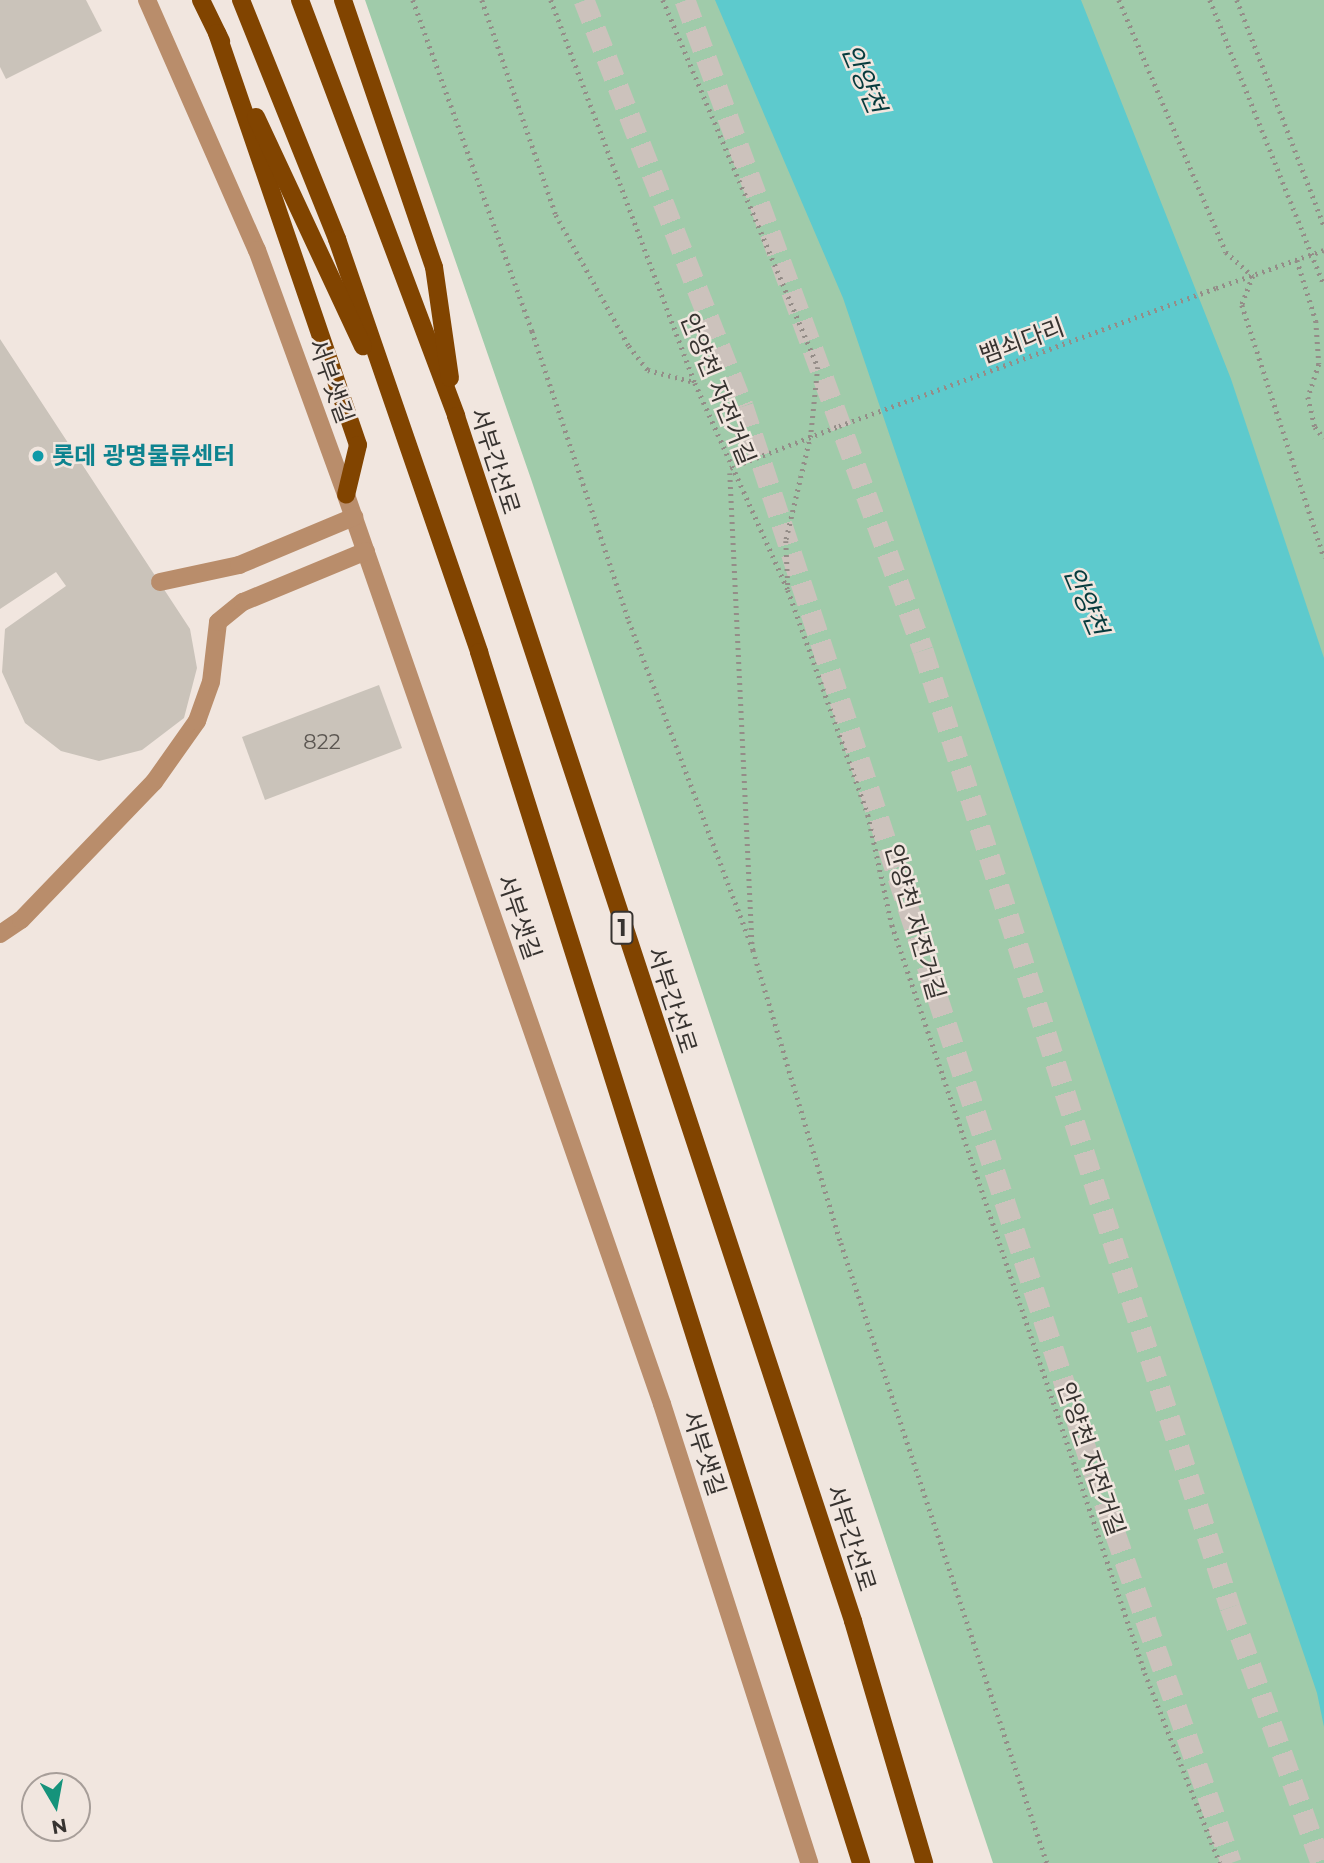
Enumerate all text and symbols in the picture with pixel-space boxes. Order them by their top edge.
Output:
water label: 안양천 [835,40,891,118]
street label: 안양천 자전거길 [675,309,761,469]
street label: 뱀쇠다리 [976,312,1068,370]
street label: 서부샛길 [302,335,360,427]
street label: 서부간선로 [464,404,526,518]
place label: 롯데 광명물류센터 [52,442,235,470]
marker: 롯데 광명물류센터 [30,448,46,464]
water label: 안양천 [1057,562,1113,640]
house number: 822 [303,729,341,755]
street label: 안양천 자전거길 [879,841,951,1003]
street label: 서부샛길 [491,871,547,963]
road number: 1 [610,909,634,948]
street label: 서부간선로 [641,943,703,1057]
street label: 안양천 자전거길 [1051,1378,1131,1540]
street label: 서부샛길 [677,1407,731,1499]
street label: 서부간선로 [820,1481,882,1595]
north arrow [21,1772,91,1842]
text: N [50,1814,69,1839]

